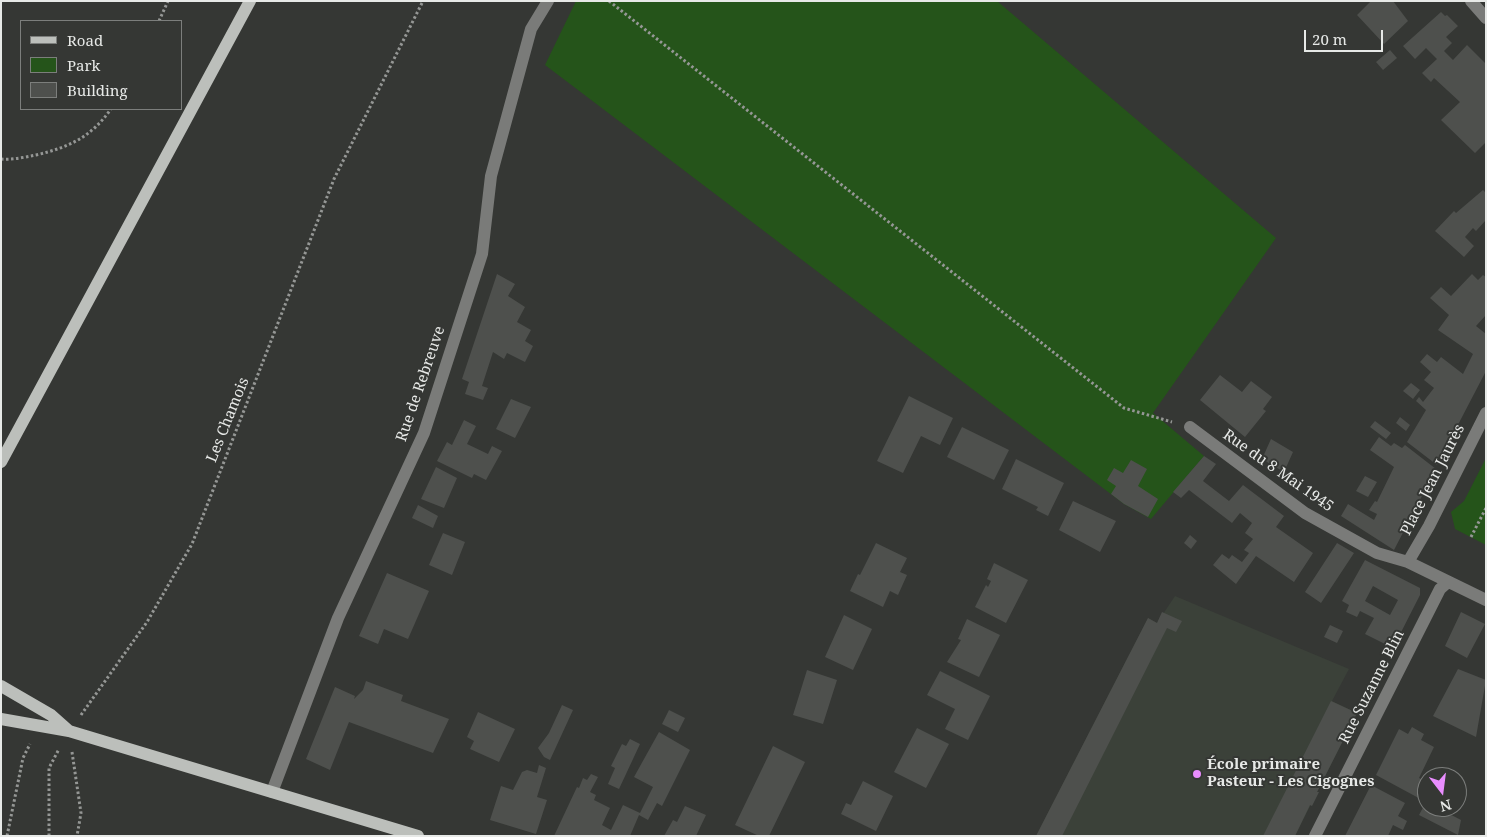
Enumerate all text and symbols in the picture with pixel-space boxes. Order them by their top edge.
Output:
legend [20,20,182,110]
scale bar [1307,20,1386,52]
text: 20 m [1312,29,1347,49]
text: Road [67,30,103,50]
text: Park [67,55,100,75]
text: Building [67,80,128,100]
street label: Rue de Rebreuve [393,324,449,444]
street label: Les Chamois [203,375,253,465]
street label: Place Jean Jaurès [1397,422,1469,538]
street label: Rue du 8 Mai 1945 [1219,426,1337,516]
street label: Rue Suzanne Blin [1336,627,1408,747]
place label: École primaire Pasteur - Les Cigognes [1207,756,1374,791]
north arrow [1417,767,1467,817]
marker: École primaire Pasteur - Les Cigognes [1191,768,1203,780]
text: N [1438,795,1454,817]

